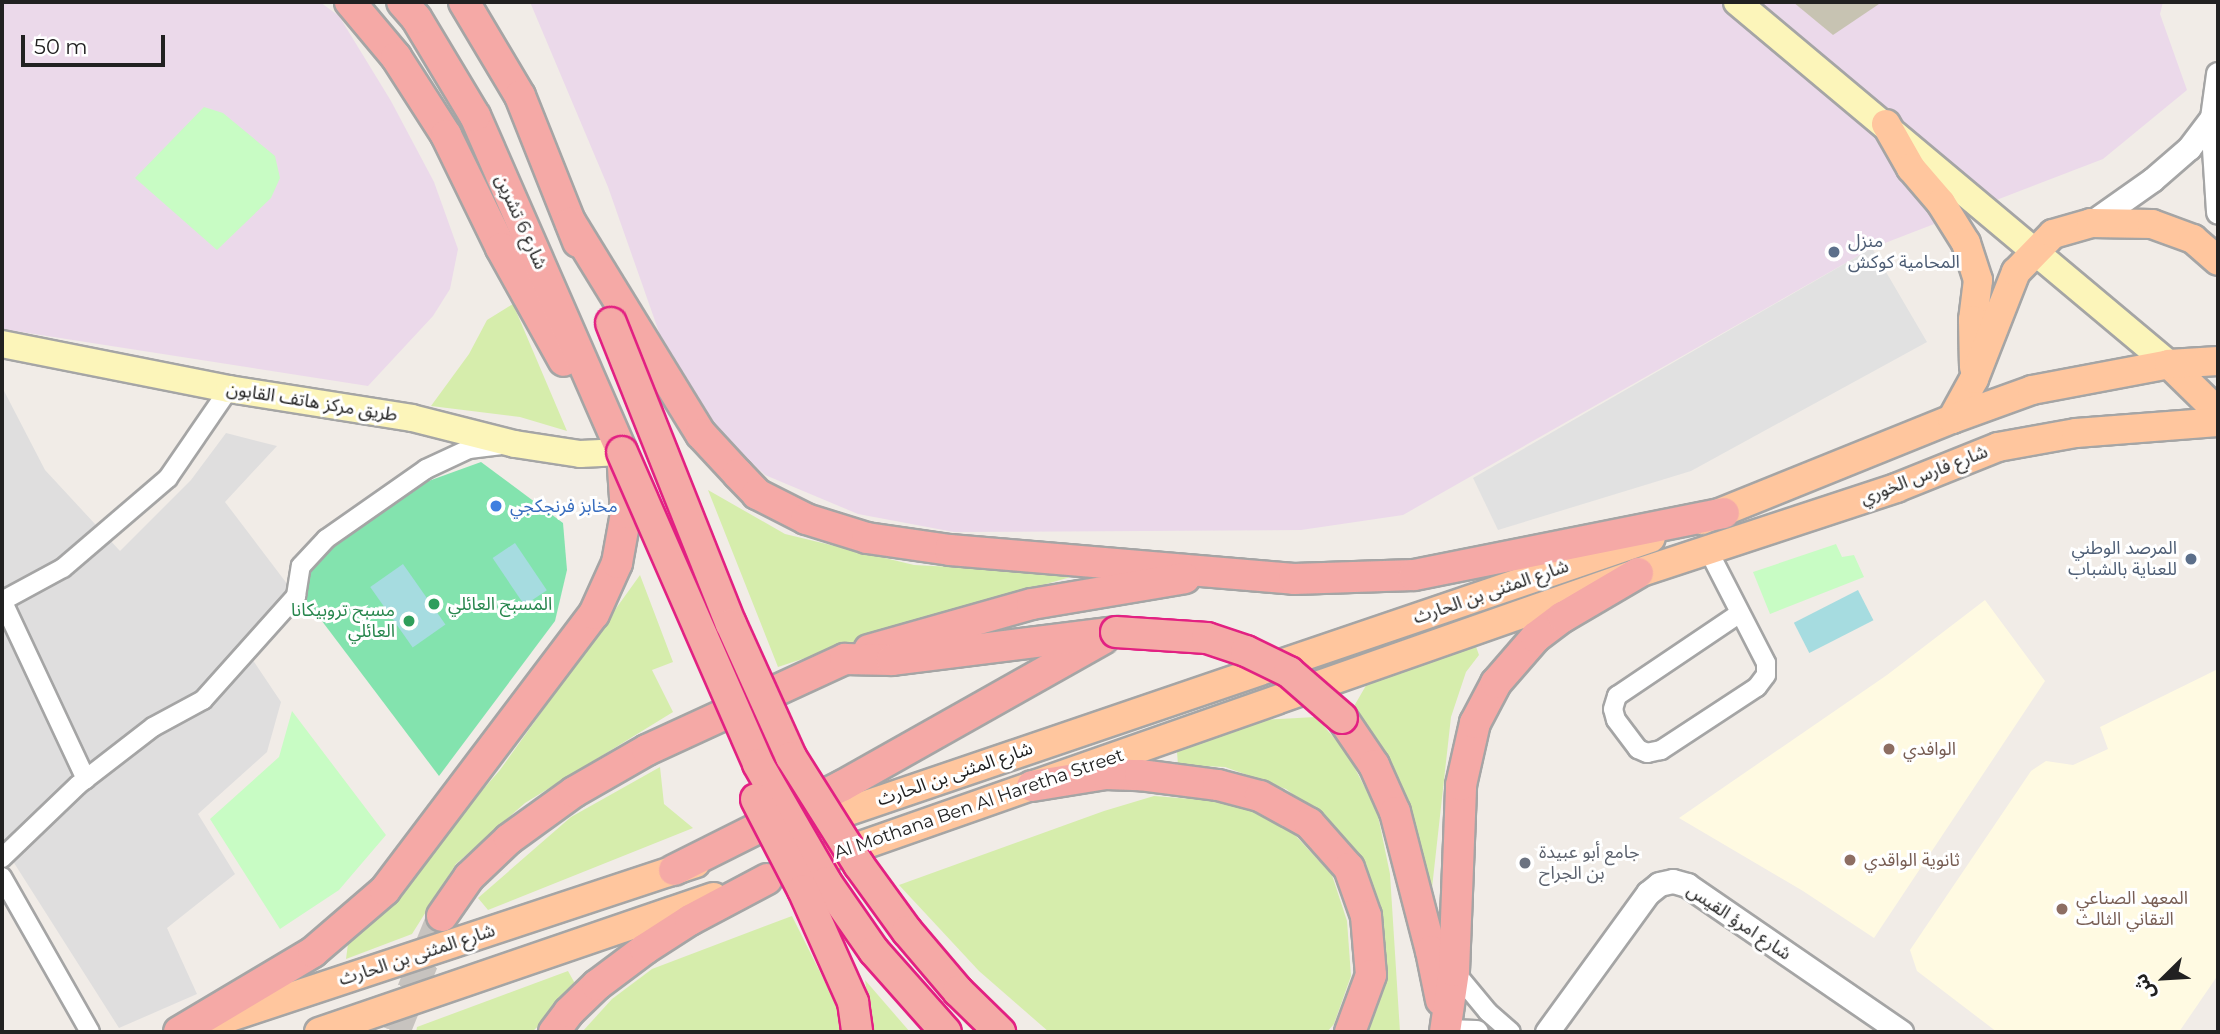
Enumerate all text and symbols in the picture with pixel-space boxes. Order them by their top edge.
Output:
scale bar [24,21,168,65]
text: 50 m [34,34,88,59]
street label: شارع 6 تشرين [491,171,551,273]
place label: منزل المحامية كوكش [1848,231,1960,274]
marker: منزل المحامية كوكش [1826,244,1842,260]
street label: طريق مركز هاتف القابون [225,378,399,426]
street label: شارع فارس الخوري [1857,441,1991,509]
place label: مخابز فرنجكجي [510,495,618,517]
marker: مخابز فرنجكجي [488,498,504,514]
place label: المرصد الوطني للعناية بالشباب [2068,538,2177,580]
marker: المرصد الوطني للعناية بالشباب [2183,551,2199,567]
street label: شارع المثنى بن الحارث [1410,555,1572,629]
place label: المسبح العائلي [448,593,552,615]
marker: المسبح العائلي [426,596,442,612]
place label: مسبح تروبيكانا العائلي [291,600,395,642]
marker: مسبح تروبيكانا العائلي [401,613,417,629]
street label: شارع المثنى بن الحارث [874,737,1036,811]
place label: الوافدي [1903,738,1956,760]
marker: الوافدي [1881,741,1897,757]
street label: Al Mothana Ben Al Haretha Street [831,744,1127,864]
place label: جامع أبو عبيدة بن الجراح [1539,842,1640,884]
place label: ثانوية الواقدي [1864,849,1960,871]
marker: ثانوية الواقدي [1842,852,1858,868]
marker: جامع أبو عبيدة بن الجراح [1517,855,1533,871]
street label: شارع امرؤ القيس [1683,879,1795,965]
place label: المعهد الصناعي التقاني الثالث [2076,888,2188,930]
marker: المعهد الصناعي التقاني الثالث [2054,901,2070,917]
street label: شارع المثنى بن الحارث [336,920,498,990]
north arrow [2129,943,2199,1013]
text: ش [2129,970,2160,1003]

